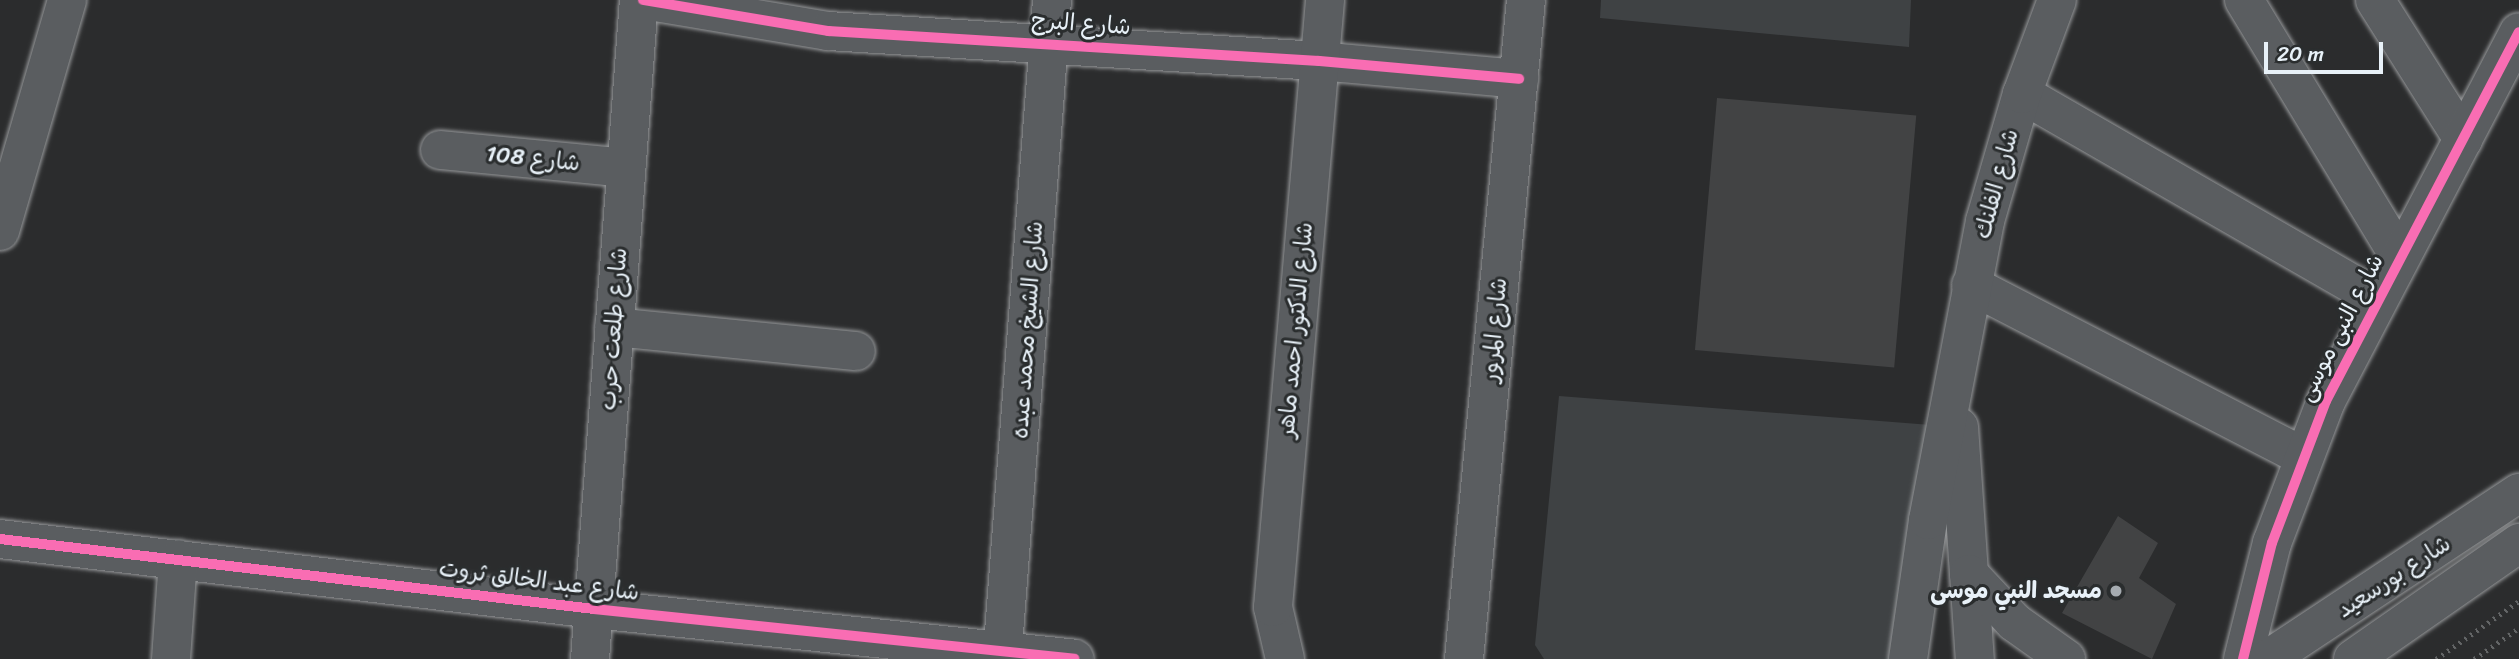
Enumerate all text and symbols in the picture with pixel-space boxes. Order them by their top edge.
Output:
street label: شارع البرج [1030,7,1132,41]
scale bar [2267,28,2386,72]
text: 20 m [2277,35,2324,73]
street label: شارع الفلنك [1969,126,2025,242]
street label: شارع 108 [485,140,581,178]
street label: شارع الشيخ محمد عبده [1007,220,1049,440]
street label: شارع الدكتور احمد ماهر [1273,221,1319,439]
street label: شارع طلعت حرب [595,247,633,411]
street label: شارع النبى موسى [2292,250,2390,406]
street label: شارع المرور [1477,277,1513,383]
street label: شارع بورسعيد [2332,530,2456,624]
street label: شارع عبد الخالق ثروت [437,555,641,607]
place label: مسجد النبي موسى [1930,577,2102,605]
marker: مسجد النبي موسى [2108,583,2124,599]

